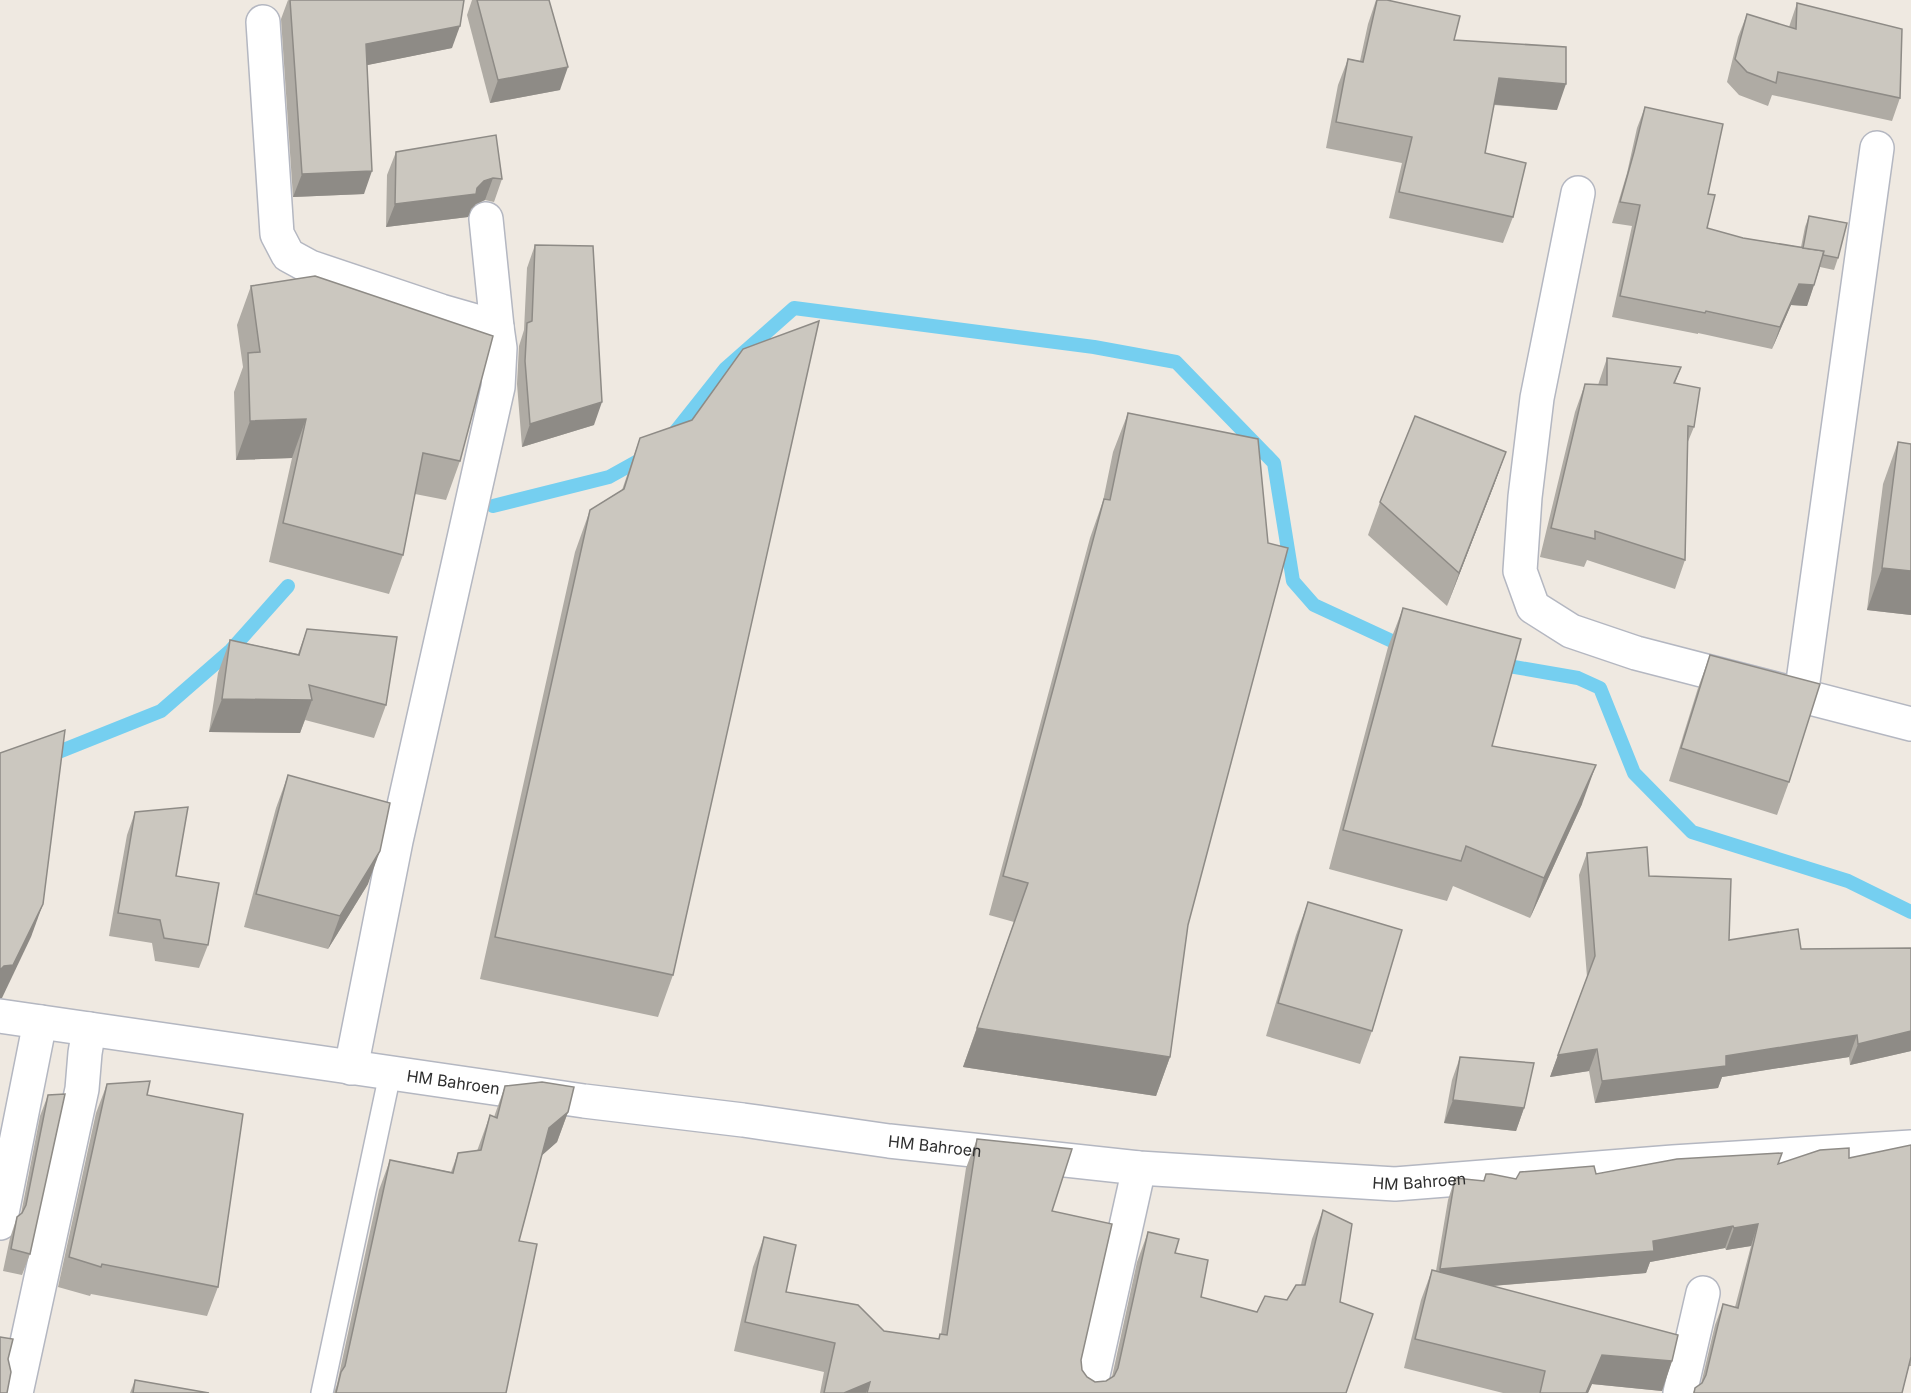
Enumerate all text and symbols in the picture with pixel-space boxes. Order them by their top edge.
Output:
street label: HM Bahroen [405,1065,501,1099]
street label: HM Bahroen [887,1131,983,1161]
street label: HM Bahroen [1372,1168,1467,1194]

